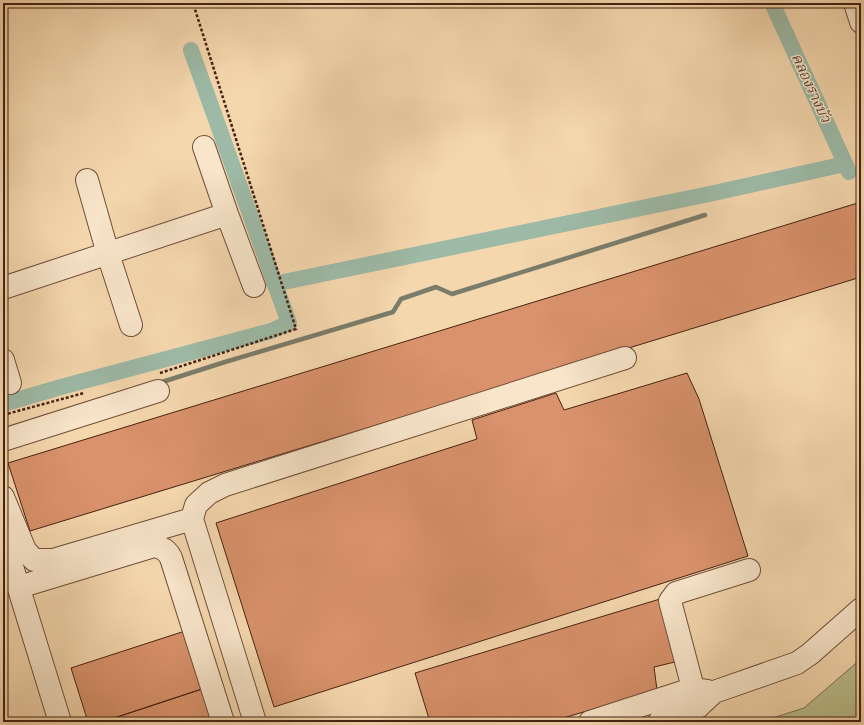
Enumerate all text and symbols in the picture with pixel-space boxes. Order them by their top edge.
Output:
water label: คลองรางบัว [787,50,836,127]

